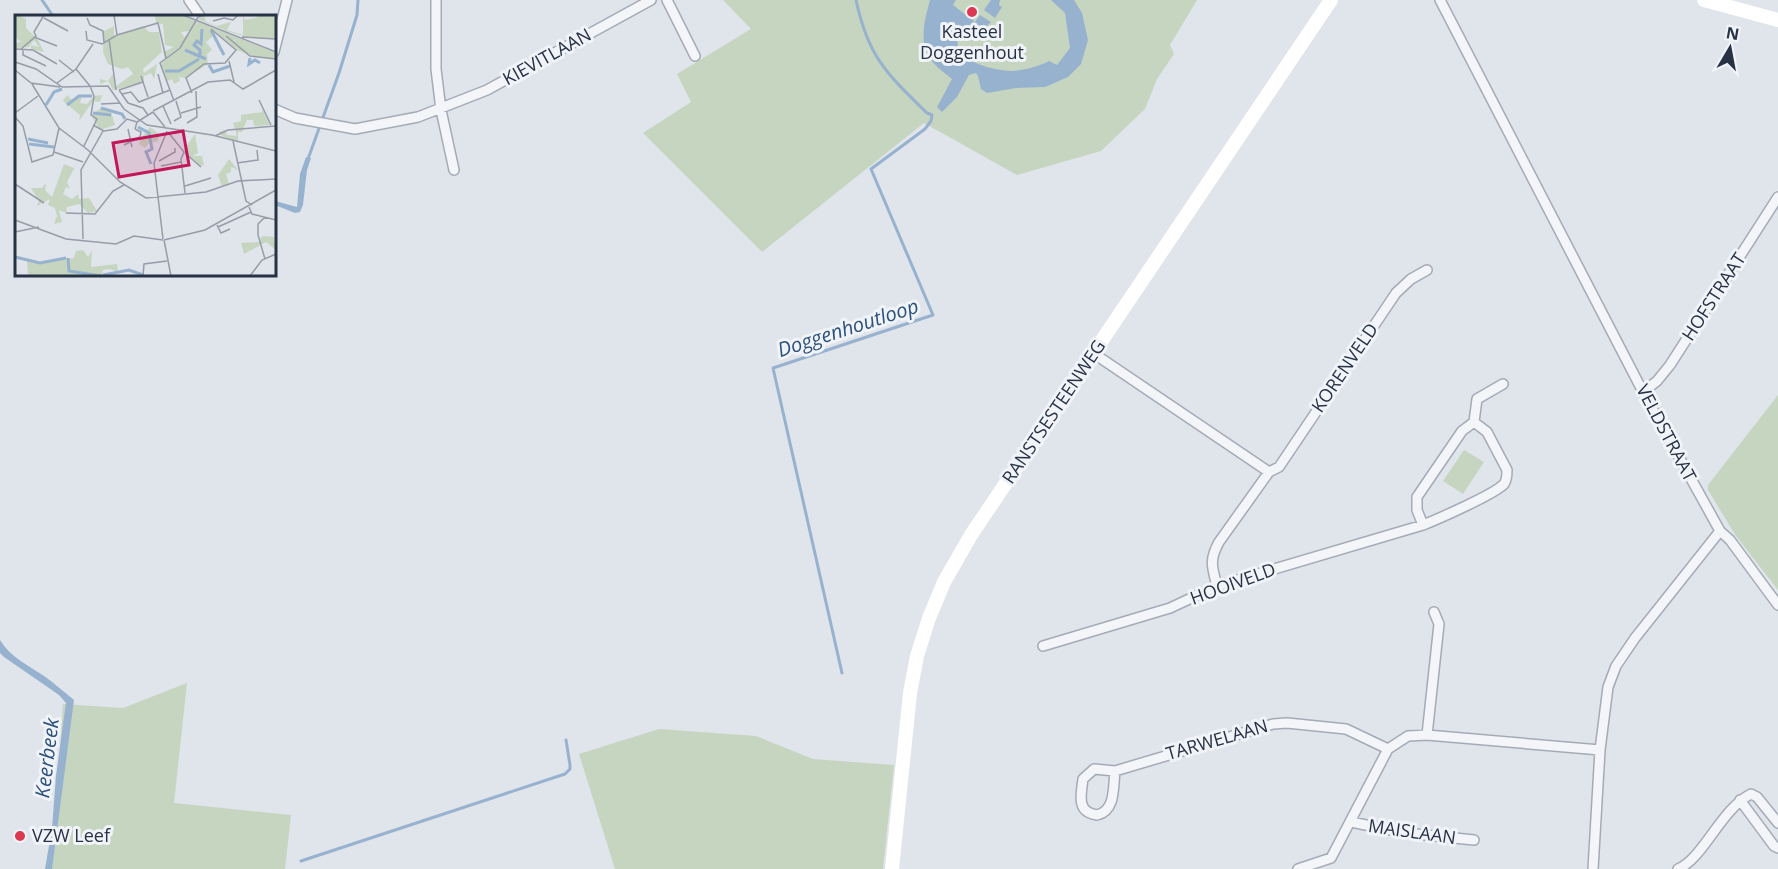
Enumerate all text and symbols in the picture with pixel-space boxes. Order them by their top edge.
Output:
marker: Kasteel Doggenhout [965,5,979,19]
inset map [15,15,276,276]
north arrow [1700,18,1760,78]
place label: Kasteel Doggenhout [920,19,1024,64]
text: N [1724,21,1741,45]
street label: KIEVITLAAN [498,22,595,90]
street label: HOFSTRAAT [1676,248,1751,345]
water label: Doggenhoutloop [774,292,922,363]
street label: KORENVELD [1305,318,1383,417]
street label: RANSTSESTEENWEG [996,335,1110,488]
street label: VELDSTRAAT [1631,380,1703,485]
street label: HOOIVELD [1187,556,1279,610]
street label: TARWELAAN [1163,713,1270,765]
water label: Keerbeek [28,715,65,799]
street label: MAISLAAN [1367,813,1457,849]
place label: VZW Leef [32,823,111,847]
marker: VZW Leef [13,829,27,843]

